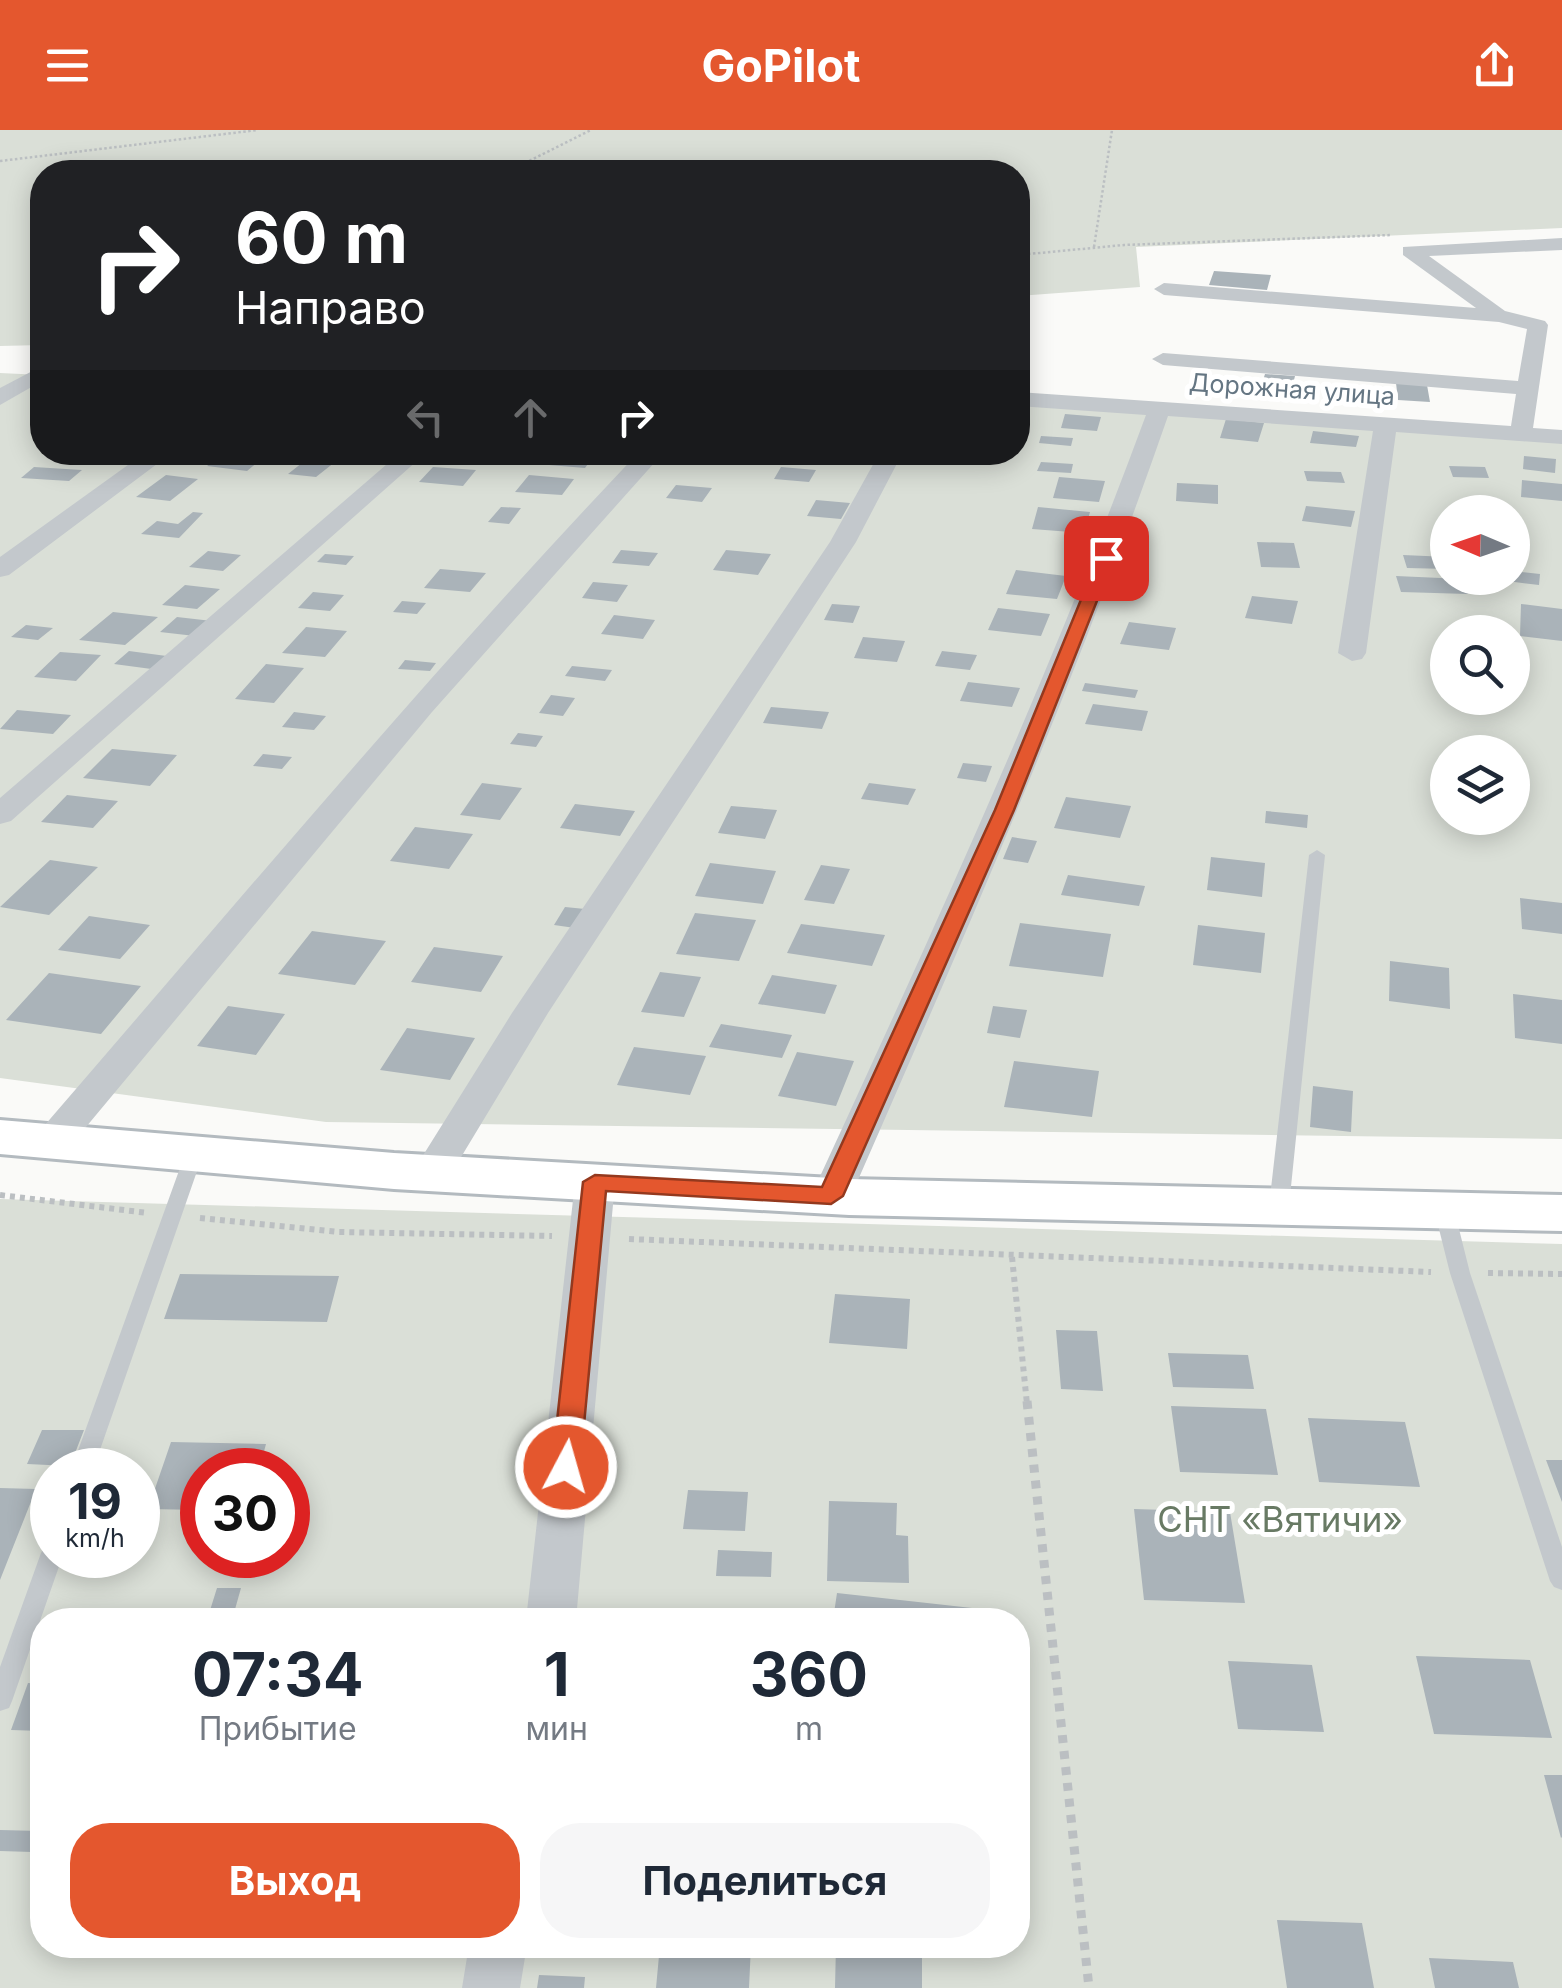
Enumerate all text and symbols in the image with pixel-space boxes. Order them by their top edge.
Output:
icon: menu [40,38,95,93]
text: GoPilot [702,38,861,93]
icon: share [1467,38,1522,93]
text: 60 m [235,195,408,280]
icon: right [70,200,200,330]
text: Направо [235,280,426,335]
street label: Дорожная улица [1188,367,1396,411]
icon: left [398,390,453,445]
icon: ahead [503,390,558,445]
icon: right [608,390,663,445]
north arrow [1430,495,1530,595]
map controls [1430,495,1530,835]
pin [1064,516,1149,601]
icon: arrive [1079,531,1134,586]
button: search [1430,615,1530,715]
button: layers [1430,735,1530,835]
position arrow [514,1415,618,1519]
speed limit sign: 30 [180,1448,310,1578]
text: 19 [68,1471,122,1531]
park label: СНТ «Вятичи» [1157,1498,1403,1540]
text: km/h [65,1523,125,1553]
text: 07:34 [192,1638,363,1710]
text: 1 [544,1638,570,1710]
text: 360 [750,1638,868,1710]
text: Прибытие [199,1709,357,1748]
text: мин [525,1709,588,1748]
text: m [795,1709,823,1748]
button: Выход [70,1823,520,1938]
button: Поделиться [540,1823,990,1938]

